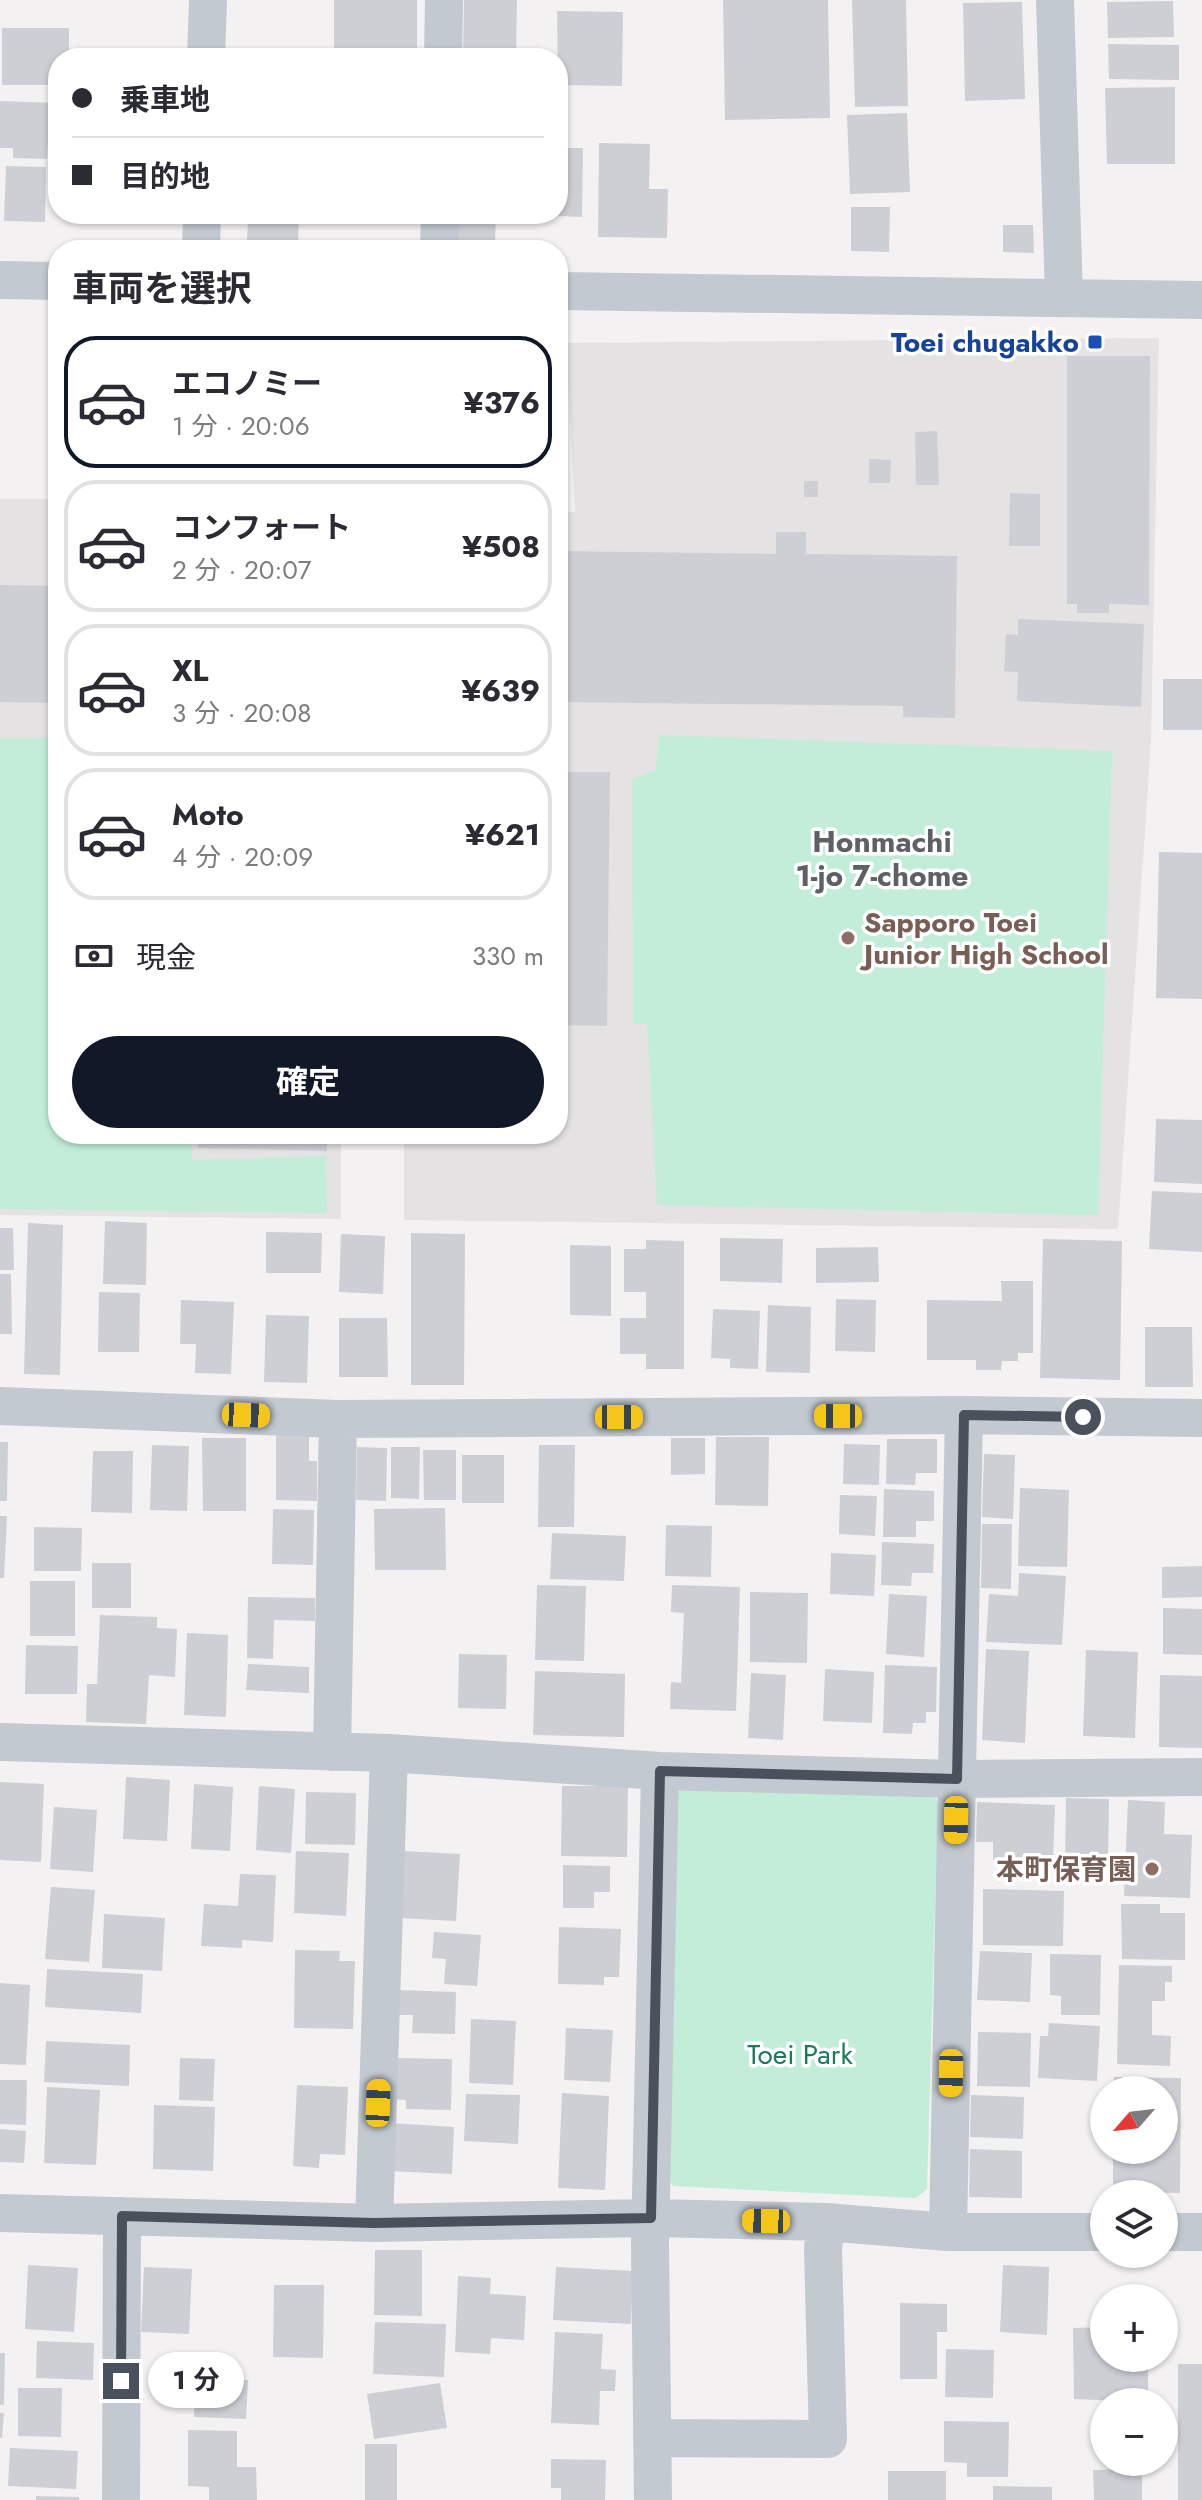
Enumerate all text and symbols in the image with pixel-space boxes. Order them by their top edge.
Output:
text: 乗車地 [120,78,210,121]
text: 目的地 [120,155,210,198]
text: 車両を選択 [72,262,252,314]
place label: Toei chugakko [891,322,1079,363]
marker: Toei chugakko [1086,333,1104,351]
text: エコノミー [172,362,322,405]
icon: car [76,366,148,438]
text: ¥376 [464,381,540,424]
text: 1 分 · 20:06 [172,407,310,445]
text: コンフォート [172,506,351,549]
icon: car [76,510,148,582]
text: ¥508 [462,525,540,568]
text: 2 分 · 20:07 [172,551,311,589]
text: XL [172,649,208,692]
icon: car [76,654,148,726]
text: ¥639 [461,669,540,712]
text: 3 分 · 20:08 [172,694,311,732]
text: Moto [172,793,244,836]
icon: car [76,798,148,870]
text: ¥621 [465,813,540,856]
district label: Honmachi 1-jo 7-chome [796,820,968,897]
text: 4 分 · 20:09 [172,838,313,876]
place label: Sapporo Toei Junior High School [859,902,1109,975]
marker: Sapporo Toei Junior High School [839,929,857,947]
icon: cash [72,934,116,978]
text: 現金 [136,936,196,979]
text: 330 m [472,937,544,975]
button: 確定 [72,1036,544,1128]
route start [1065,1399,1101,1435]
car [222,1402,270,1428]
car [814,1404,862,1428]
car [595,1405,643,1429]
car [944,1796,968,1844]
place label: 本町保育園 [996,1849,1136,1890]
marker: 本町保育園 [1143,1860,1161,1878]
park label: Toei Park [747,2034,853,2075]
car [939,2049,963,2097]
north arrow [1090,2076,1178,2164]
map controls [1090,2076,1178,2476]
car [365,2079,391,2127]
button: layers [1090,2180,1178,2268]
car [742,2209,790,2233]
button: + [1090,2284,1178,2372]
callout: 1 分 [149,2353,245,2409]
text: 1 分 [172,2361,220,2399]
route end [103,2363,139,2399]
button: − [1090,2388,1178,2476]

